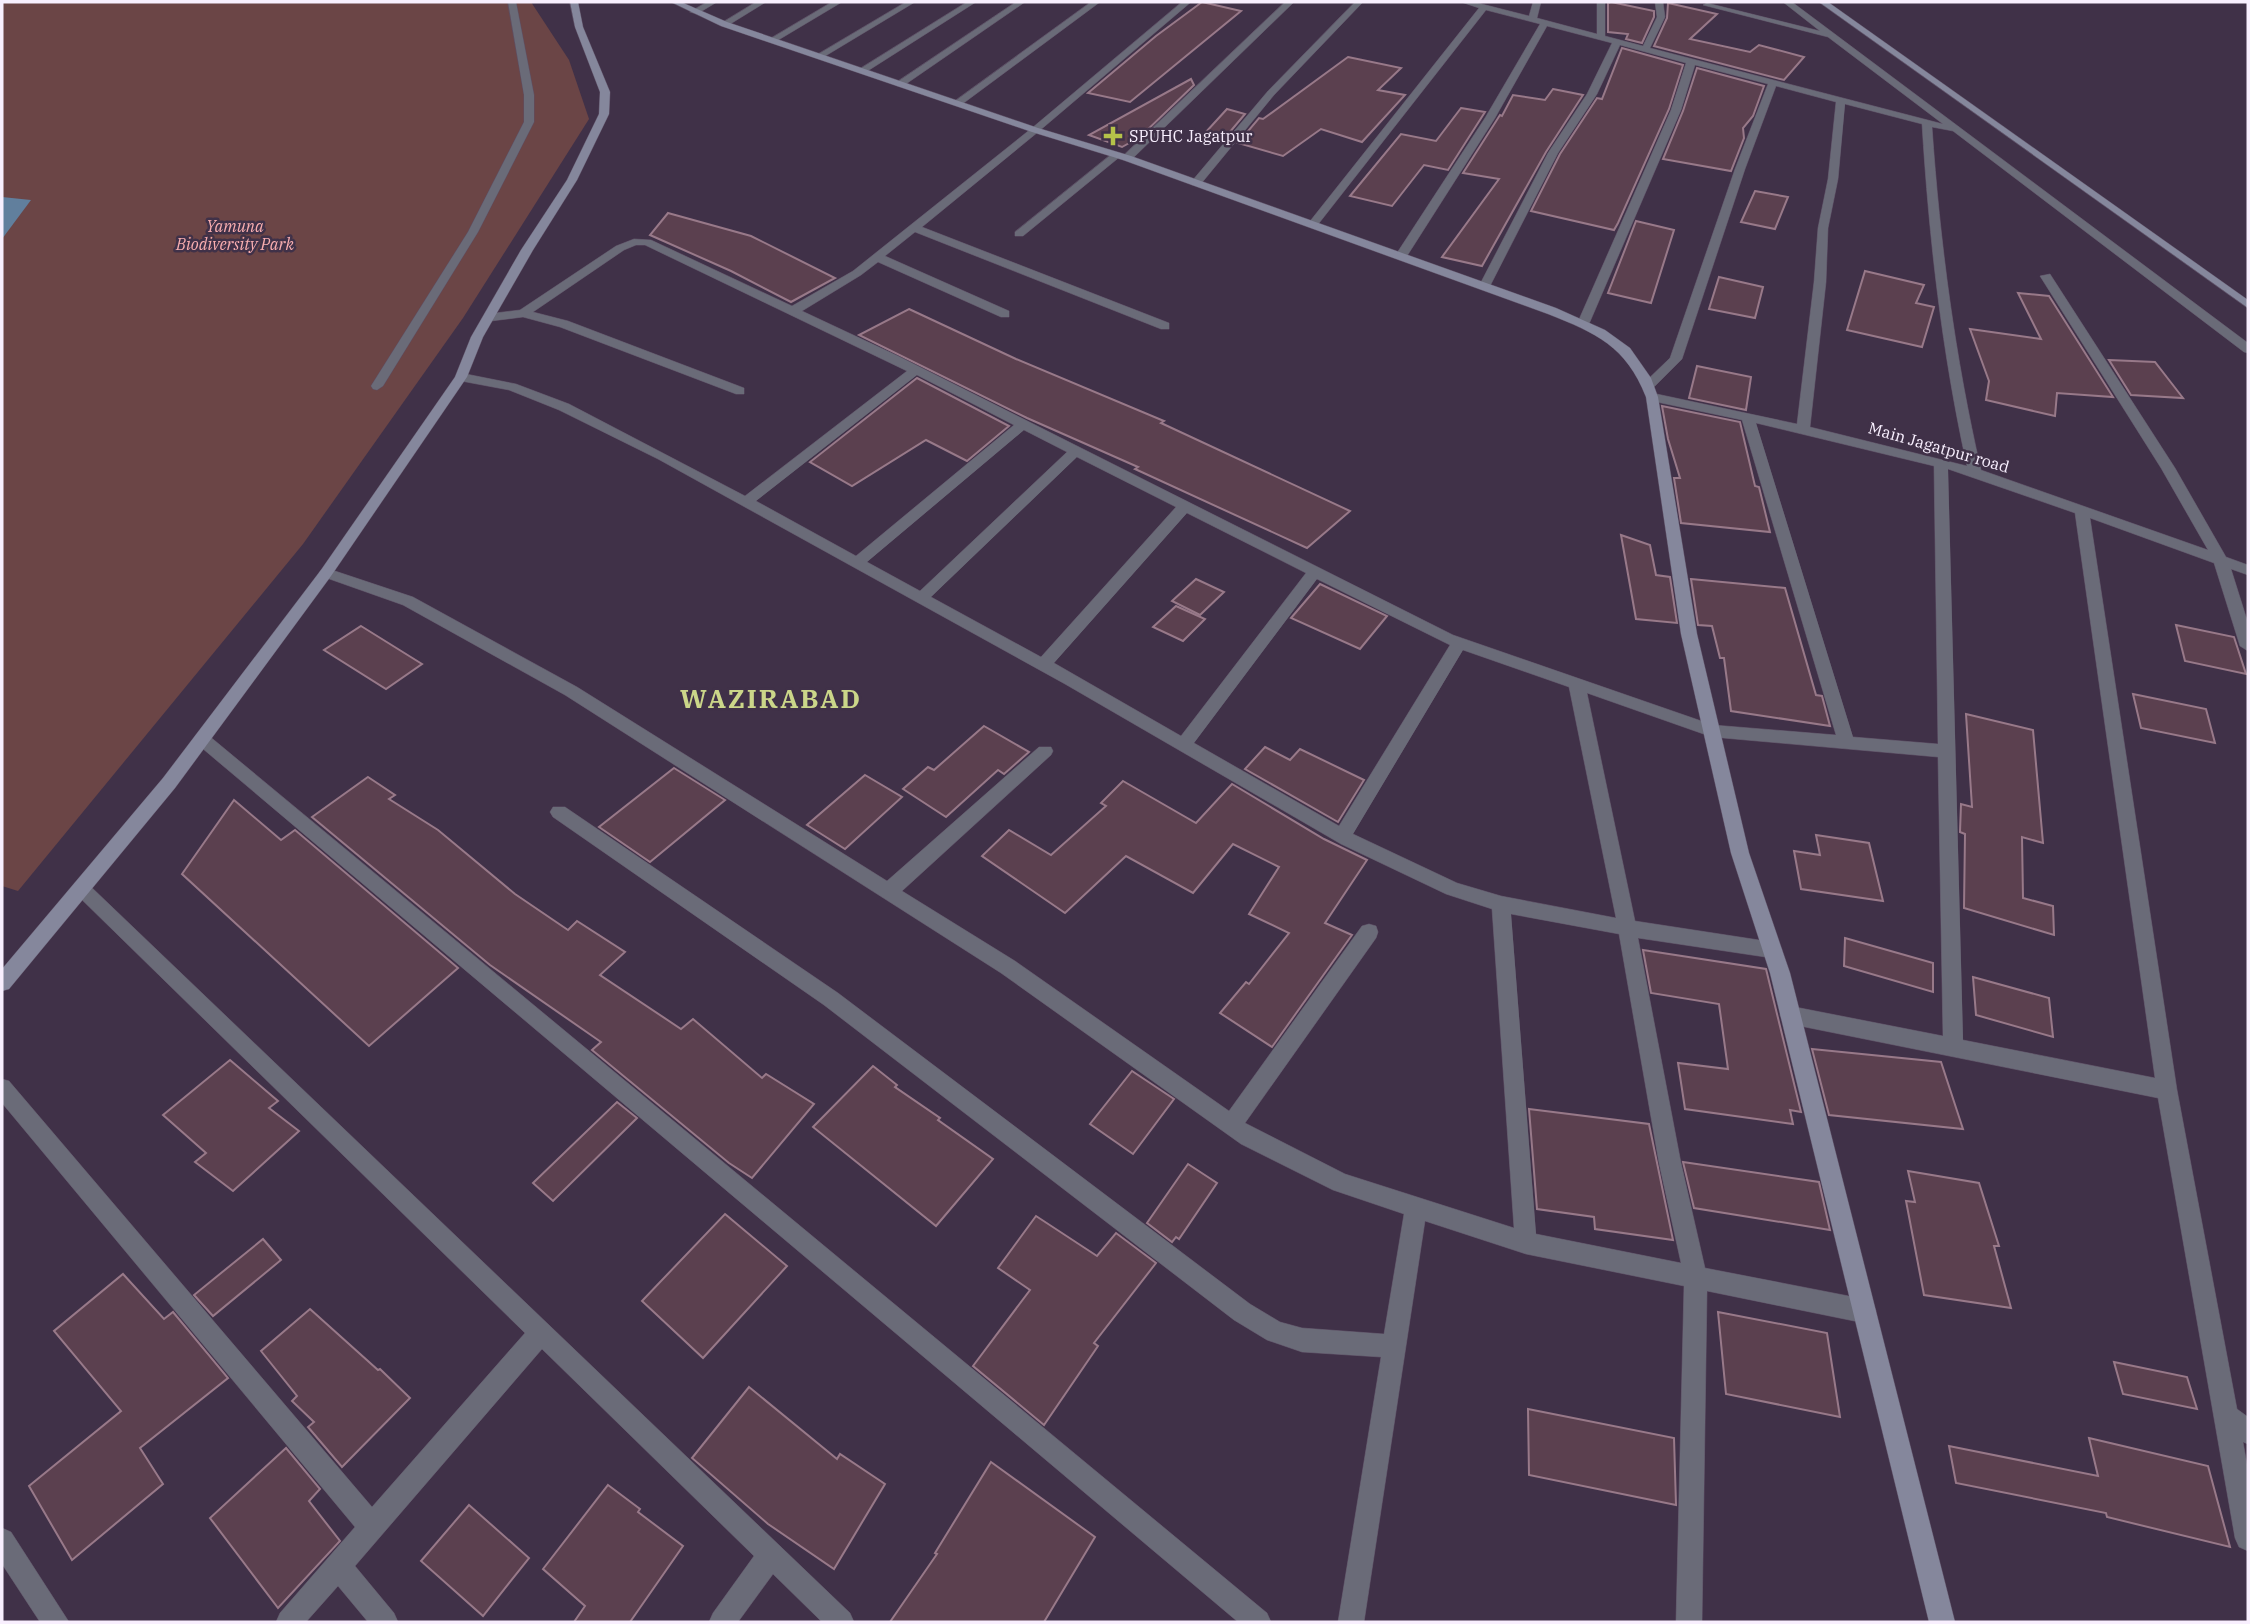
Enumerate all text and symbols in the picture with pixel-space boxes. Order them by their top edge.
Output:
marker: SPUHC Jagatpur [1103,126,1123,146]
place label: SPUHC Jagatpur [1129,126,1252,146]
park label: Yamuna Biodiversity Park [175,216,294,254]
street label: Main Jagatpur road [1866,417,2012,477]
district label: WAZIRABAD [680,681,862,715]

